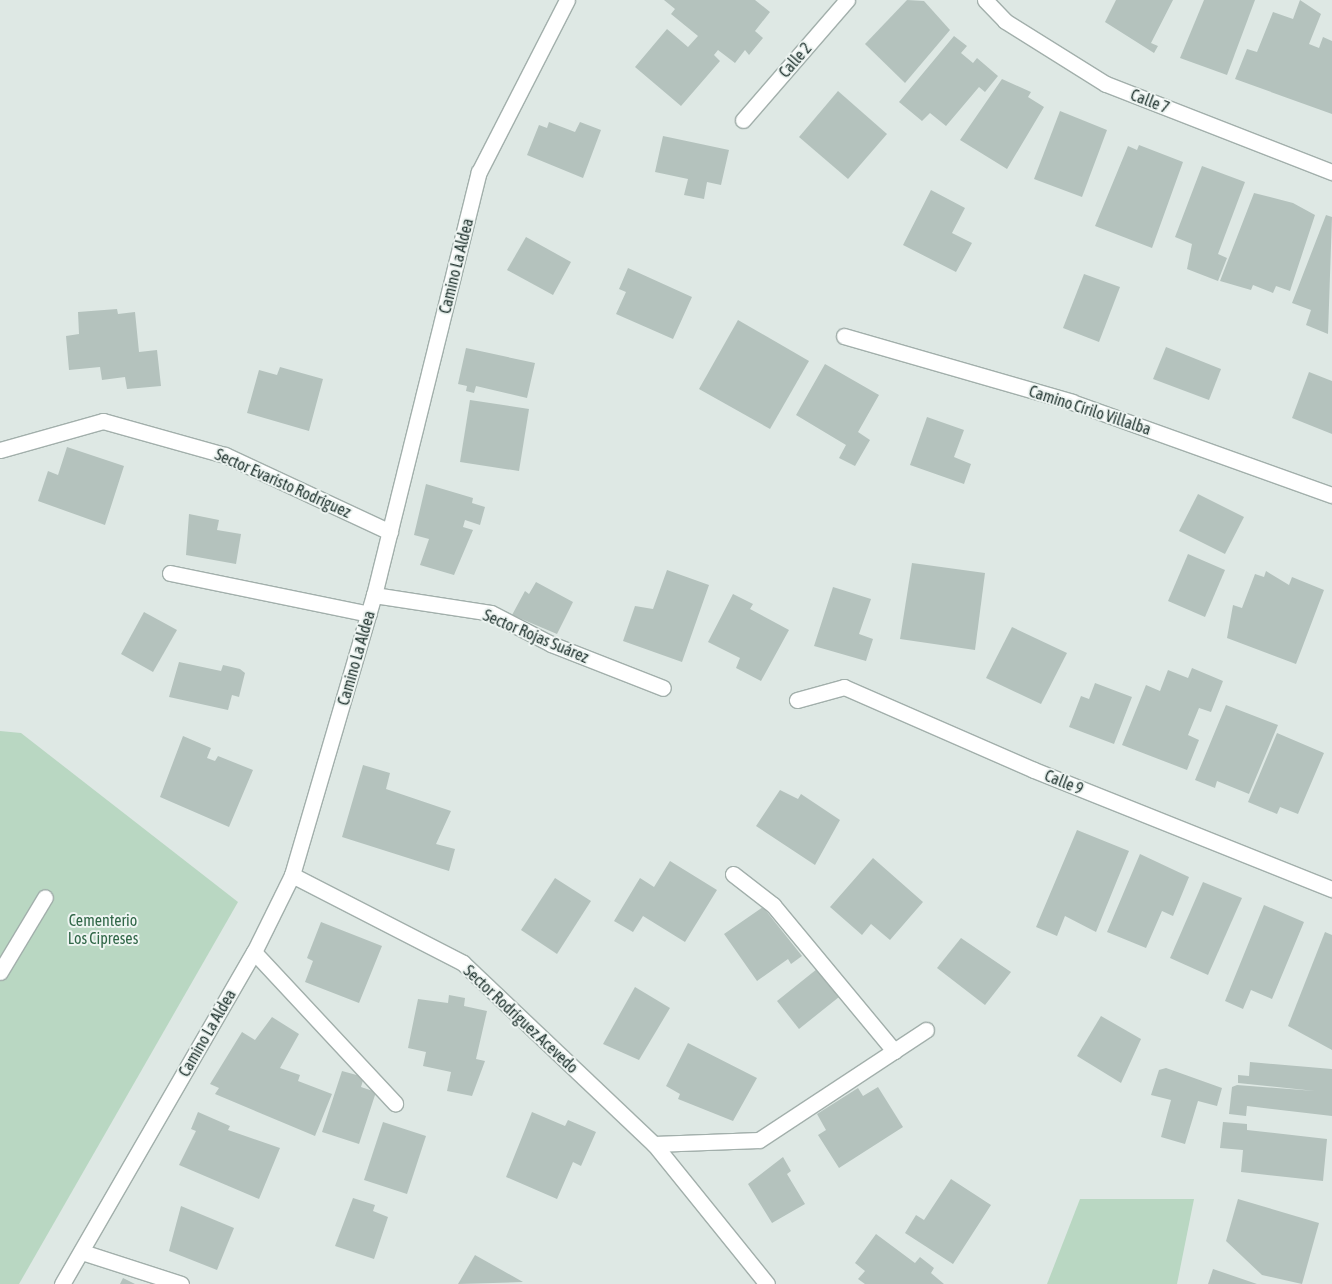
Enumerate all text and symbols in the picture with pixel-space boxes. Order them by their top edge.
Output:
street label: Calle 2 [775,39,815,81]
street label: Calle 7 [1128,85,1172,117]
street label: Camino La Aldea [435,216,477,316]
street label: Camino Cirilo Villalba [1027,381,1153,439]
street label: Sector Evaristo Rodríguez [212,444,354,522]
street label: Sector Rojas Suárez [480,605,592,667]
street label: Camino La Aldea [333,609,379,707]
street label: Calle 9 [1042,766,1086,798]
park label: Cementerio Los Cipreses [68,910,138,948]
street label: Sector Rodríguez Acevedo [460,961,582,1077]
street label: Camino La Aldea [174,986,240,1080]

